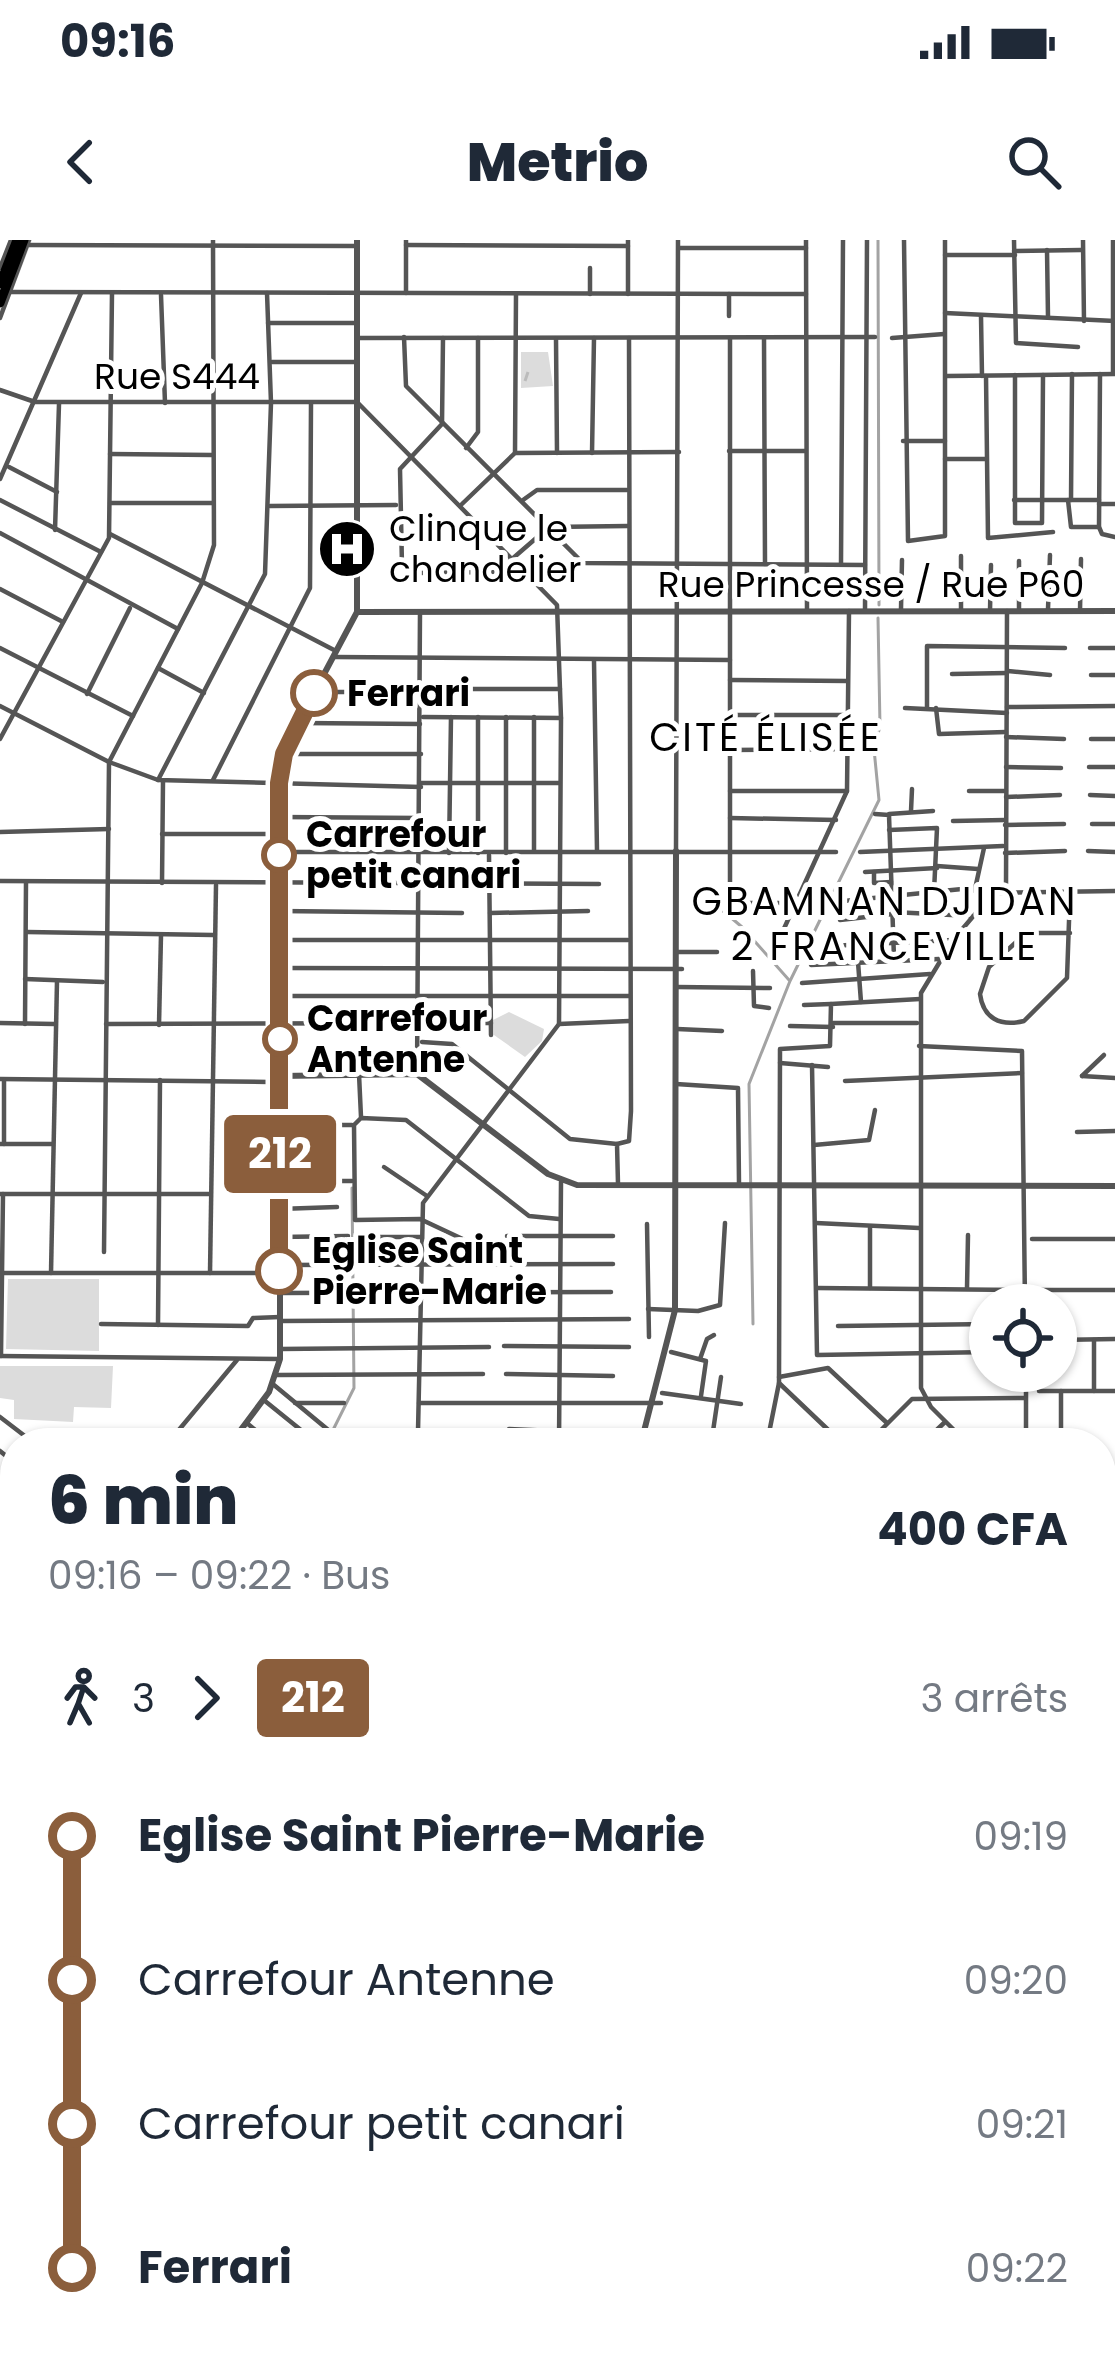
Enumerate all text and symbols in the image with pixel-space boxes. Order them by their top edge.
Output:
text: 09:16 [60,10,175,73]
text: Metrio [467,124,648,200]
icon: back [48,129,114,195]
icon: search [1001,129,1067,195]
street label: Rue S444 [94,351,260,402]
place label: Clinque le chandelier [389,503,581,595]
hospital icon: Clinque le chandelier [316,518,378,580]
street label: Rue Princesse / Rue P60 [658,559,1084,610]
place label: Ferrari [347,668,470,719]
marker: Ferrari [292,671,336,715]
district label: CITÉ ÉLISÉE [649,710,883,765]
place label: Carrefour petit canari [306,809,521,901]
marker: Carrefour petit canari [263,839,295,871]
district label: GBAMNAN DJIDAN 2 FRANCEVILLE [692,874,1078,974]
place label: Carrefour Antenne [307,993,487,1085]
marker: Carrefour Antenne [264,1023,296,1055]
line badge: 212 [211,1115,349,1193]
text: 212 [248,1124,312,1183]
place label: Eglise Saint Pierre-Marie [312,1225,547,1317]
marker: Eglise Saint Pierre-Marie [257,1249,301,1293]
map controls [969,1284,1077,1392]
button: locate [969,1284,1077,1392]
text: 6 min [48,1455,239,1547]
text: 400 CFA [877,1498,1068,1561]
text: 09:16 – 09:22 · Bus [48,1548,390,1603]
icon: walk [48,1665,114,1731]
icon: forward [173,1665,239,1731]
text: 212 [281,1668,345,1727]
text: 3 [132,1671,155,1726]
text: 3 arrêts [920,1671,1068,1726]
text: Eglise Saint Pierre-Marie [138,1804,705,1867]
text: 09:19 [974,1809,1068,1864]
text: Carrefour Antenne [138,1948,555,2011]
text: 09:20 [964,1953,1068,2008]
text: Carrefour petit canari [138,2092,625,2155]
text: 09:21 [976,2097,1068,2152]
text: Ferrari [138,2236,292,2299]
text: 09:22 [966,2241,1068,2296]

